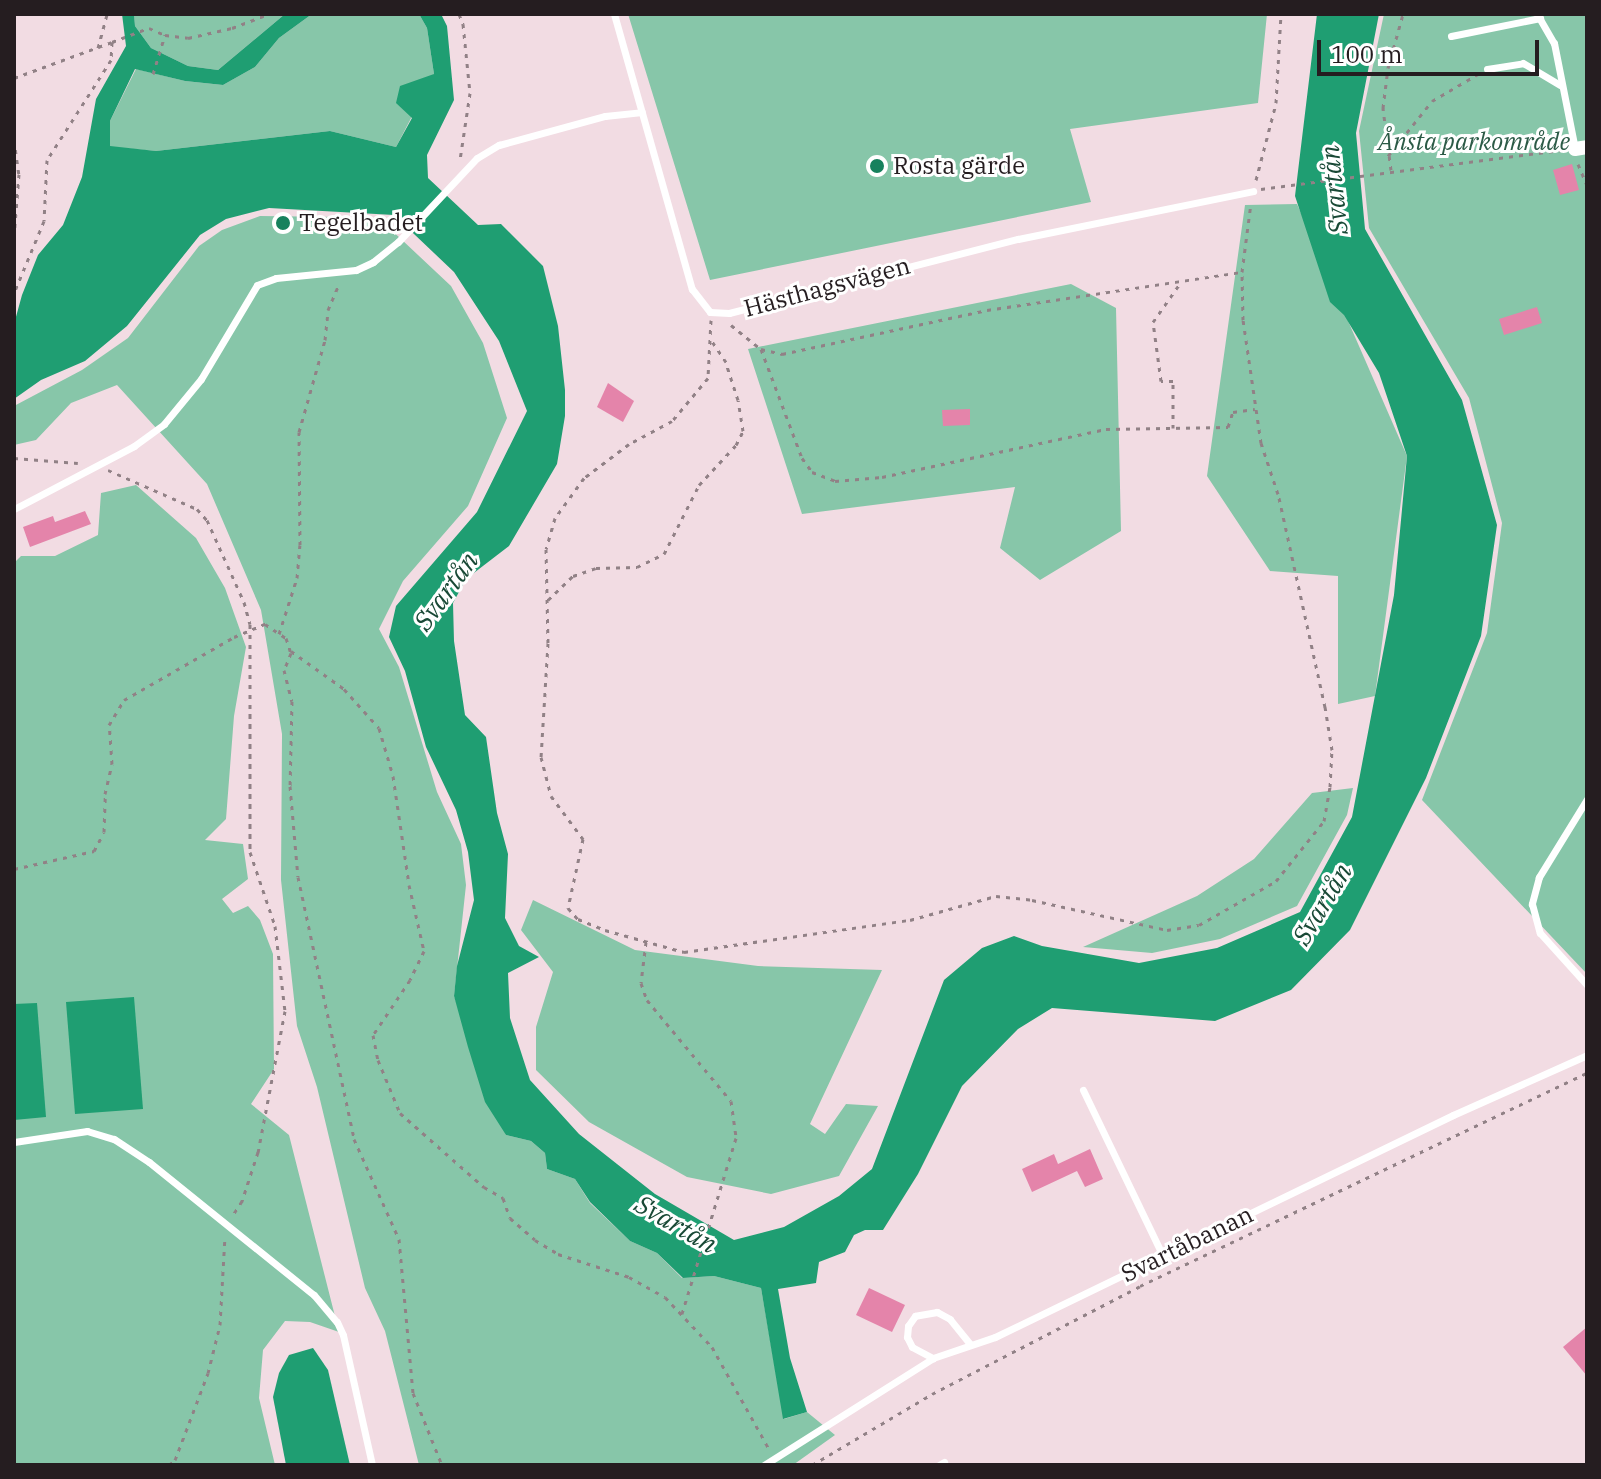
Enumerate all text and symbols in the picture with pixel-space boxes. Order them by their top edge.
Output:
scale bar [1321,24,1543,74]
text: 100 m [1331,38,1403,70]
park label: Ånsta parkområde [1378,128,1570,156]
water label: Svartån [1314,144,1354,236]
place label: Rosta gärde [893,152,1025,180]
marker: Rosta gärde [868,157,886,175]
place label: Tegelbadet [299,209,423,237]
marker: Tegelbadet [274,214,292,232]
street label: Hästhagsvägen [741,251,913,323]
water label: Svartån [407,546,485,636]
water label: Svartån [1286,858,1358,950]
water label: Svartån [630,1188,722,1260]
street label: Svartåbanan [1116,1200,1258,1288]

